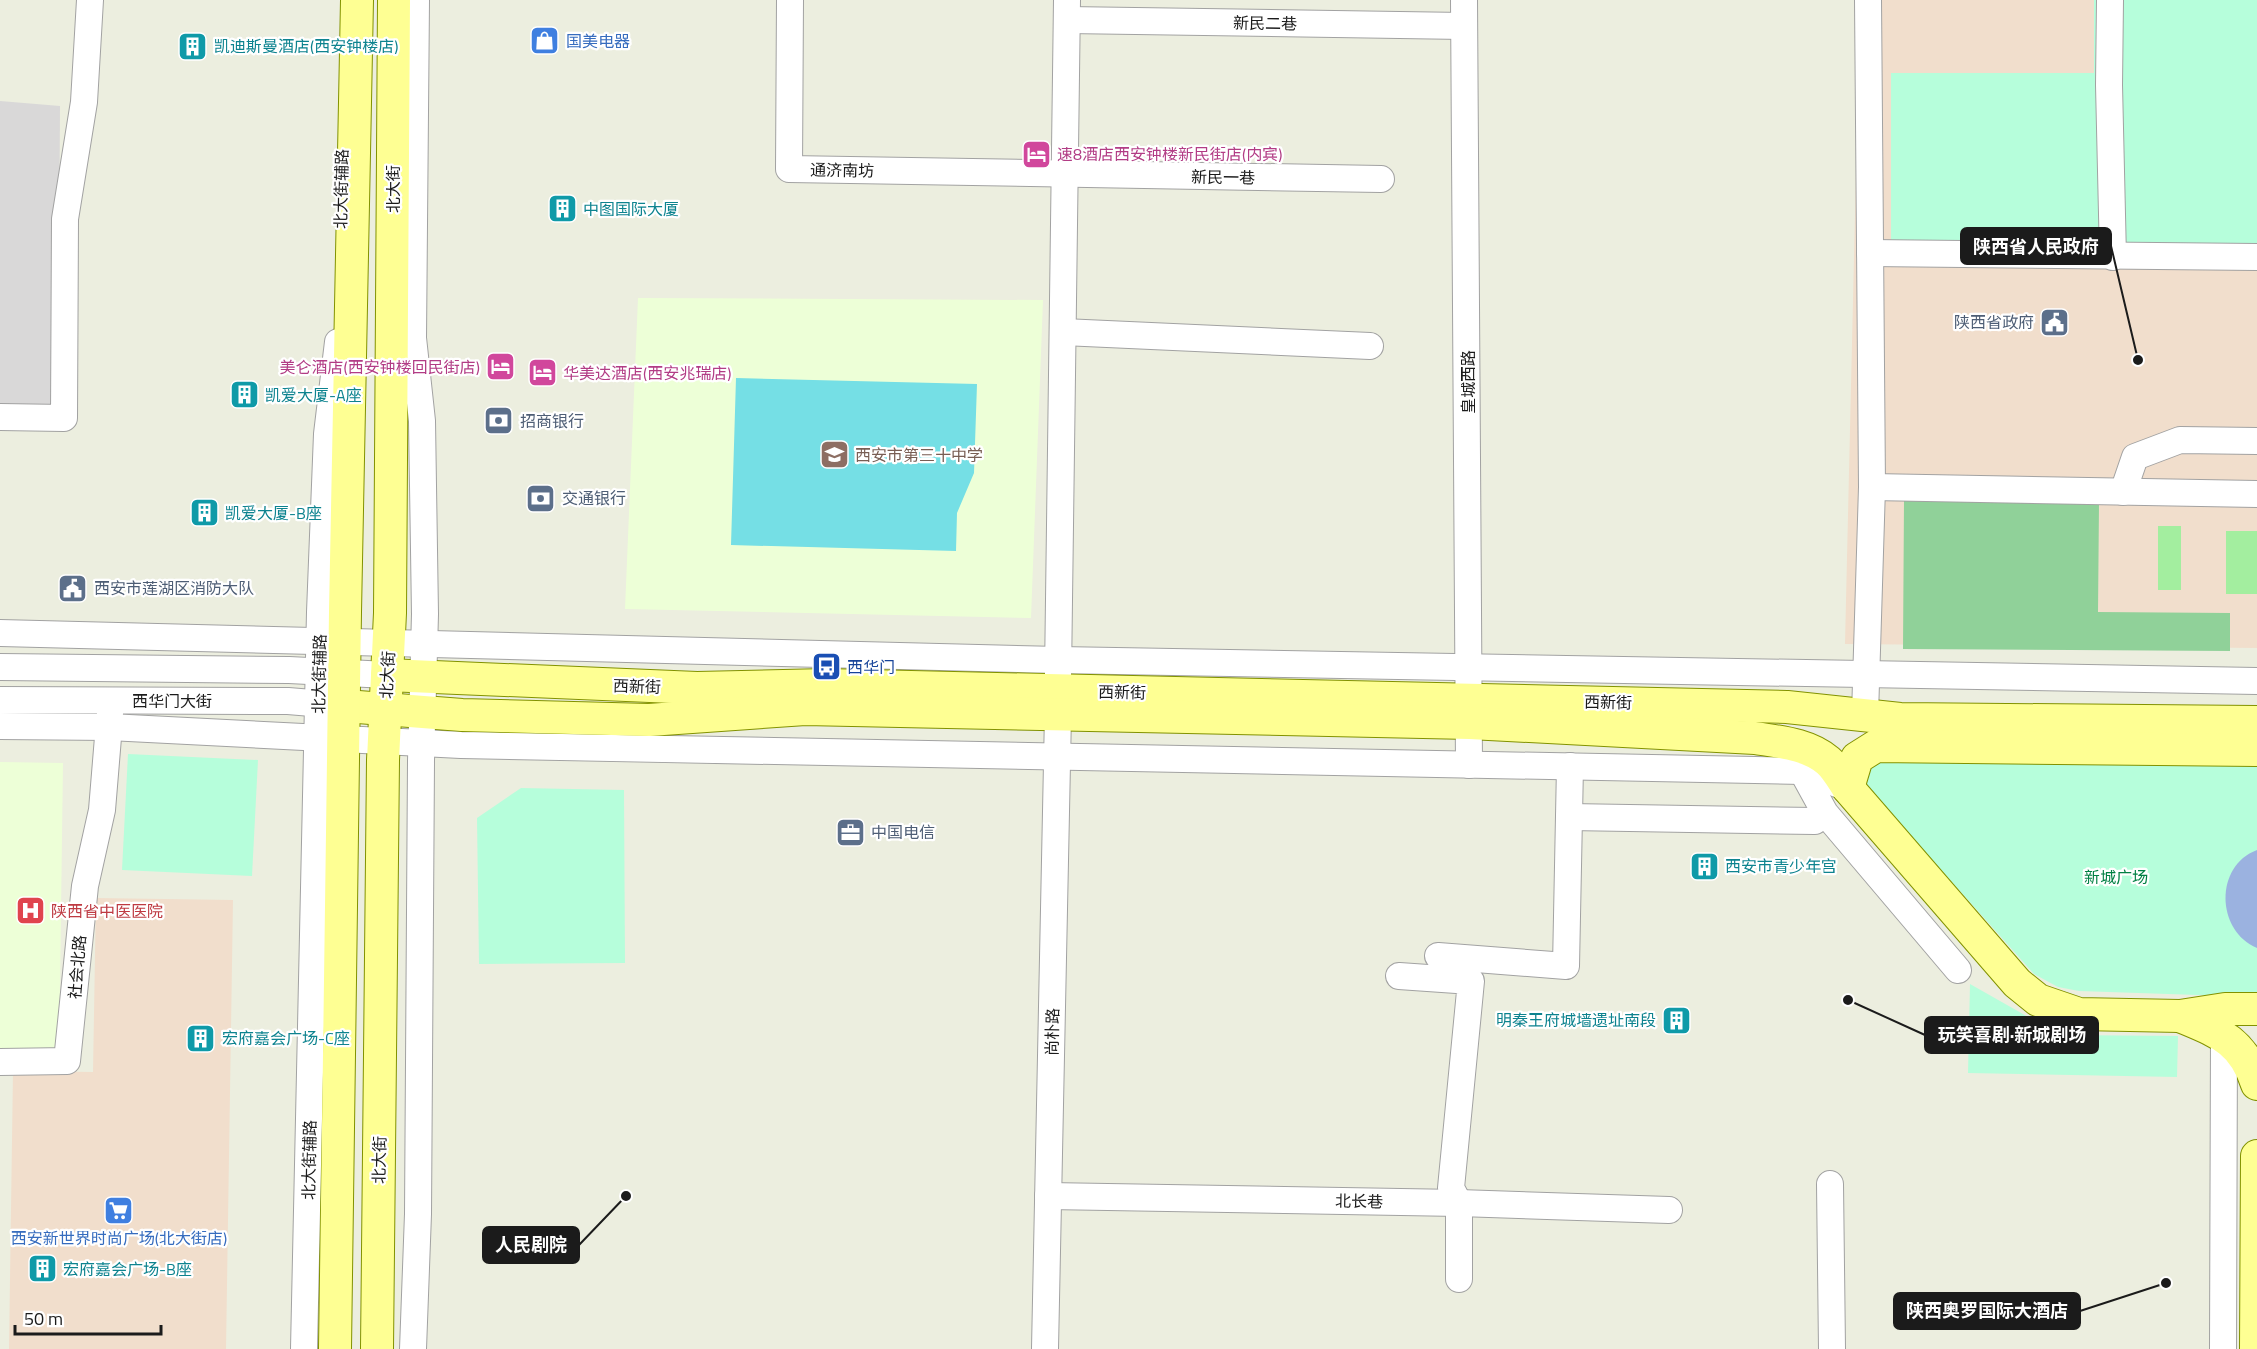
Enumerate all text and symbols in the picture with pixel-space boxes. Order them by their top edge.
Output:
street label: 新民二巷 [1233,10,1297,36]
shop icon: 国美电器 [529,25,561,57]
place label: 国美电器 [566,29,630,53]
building icon: 凯迪斯曼酒店(西安钟楼店) [177,30,209,62]
place label: 凯迪斯曼酒店(西安钟楼店) [214,34,398,58]
hotel icon: 速8酒店西安钟楼新民街店(内宾) [1020,138,1052,170]
place label: 速8酒店西安钟楼新民街店(内宾) [1057,142,1282,166]
street label: 北大街辅路 [328,149,354,229]
street label: 通济南坊 [810,157,874,183]
street label: 新民一巷 [1191,164,1255,190]
street label: 北大街 [381,165,405,213]
building icon: 中图国际大厦 [546,193,578,225]
place label: 中图国际大厦 [583,197,679,221]
callout: 陕西省人民政府 [1961,228,2111,264]
text: 陕西省人民政府 [1973,233,2099,260]
public building icon: 陕西省政府 [2039,306,2071,338]
place label: 陕西省政府 [1954,310,2034,334]
street label: 皇城西路 [1456,350,1480,414]
hotel icon: 美仑酒店(西安钟楼回民街店) [485,351,517,383]
place label: 美仑酒店(西安钟楼回民街店) [280,355,480,379]
hotel icon: 华美达酒店(西安兆瑞店) [526,357,558,389]
place label: 华美达酒店(西安兆瑞店) [563,361,731,385]
building icon: 凯爱大厦-A座 [228,379,260,411]
place label: 凯爱大厦-A座 [265,383,362,407]
bank icon: 招商银行 [483,405,515,437]
place label: 招商银行 [520,409,584,433]
school or university icon: 西安市第三十中学 [818,439,850,471]
place label: 西安市第三十中学 [855,443,983,467]
bank icon: 交通银行 [525,482,557,514]
place label: 交通银行 [562,486,626,510]
building icon: 凯爱大厦-B座 [188,497,220,529]
place label: 凯爱大厦-B座 [225,501,322,525]
public building icon: 西安市莲湖区消防大队 [57,572,89,604]
place label: 西安市莲湖区消防大队 [94,576,254,600]
street label: 北大街辅路 [306,634,332,714]
street label: 北大街 [374,650,400,700]
bus stop icon: 西华门 [810,651,842,683]
place label: 西华门 [847,655,895,679]
street label: 西新街 [613,673,661,699]
street label: 西新街 [1098,680,1146,704]
street label: 西华门大街 [132,689,212,713]
street label: 西新街 [1584,690,1632,714]
office icon: 中国电信 [834,816,866,848]
place label: 中国电信 [871,820,935,844]
building icon: 西安市青少年宫 [1688,850,1720,882]
place label: 西安市青少年宫 [1725,854,1837,878]
park label: 新城广场 [2084,865,2148,889]
hospital icon: 陕西省中医医院 [14,895,46,927]
place label: 陕西省中医医院 [51,899,163,923]
street label: 社会北路 [62,934,92,1000]
building icon: 明秦王府城墙遗址南段 [1661,1004,1693,1036]
street label: 尚朴路 [1040,1008,1064,1056]
place label: 明秦王府城墙遗址南段 [1496,1008,1656,1032]
callout: 玩笑喜剧·新城剧场 [1925,1017,2098,1053]
text: 玩笑喜剧·新城剧场 [1938,1021,2086,1048]
building icon: 宏府嘉会广场-C座 [185,1022,217,1054]
place label: 宏府嘉会广场-C座 [222,1026,350,1050]
street label: 北大街辅路 [296,1120,322,1200]
street label: 北大街 [367,1136,391,1184]
street label: 北长巷 [1335,1189,1383,1213]
supermarket icon: 西安新世界时尚广场(北大街店) [103,1194,135,1226]
place label: 西安新世界时尚广场(北大街店) [11,1226,227,1250]
callout: 人民剧院 [483,1227,579,1263]
text: 人民剧院 [495,1231,567,1258]
building icon: 宏府嘉会广场-B座 [26,1253,58,1285]
place label: 宏府嘉会广场-B座 [63,1257,192,1281]
callout: 陕西奥罗国际大酒店 [1894,1293,2080,1329]
text: 陕西奥罗国际大酒店 [1906,1297,2068,1324]
scale bar [15,1298,160,1336]
text: 50 m [24,1305,63,1332]

